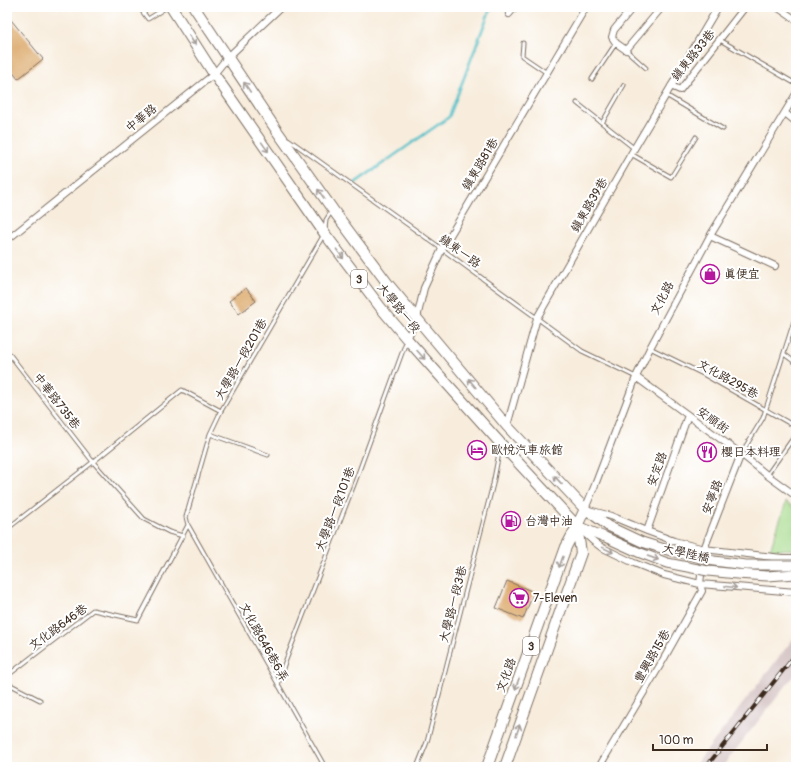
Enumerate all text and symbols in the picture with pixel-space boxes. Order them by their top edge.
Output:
street label: 鎮東路33巷 [668,27,719,84]
one-way arrow [188,34,196,45]
one-way arrow [243,82,251,93]
street label: 中華路 [123,101,160,136]
street label: 鎮東路81巷 [459,135,502,193]
one-way arrow [261,142,269,153]
street label: 鎮東路39巷 [568,175,611,235]
one-way arrow [317,189,325,200]
street label: 鎮東一路 [436,231,484,272]
one-way arrow [335,248,344,259]
shop icon: 真便宜 [699,263,721,285]
place label: 真便宜 [724,267,760,282]
road number: 3 [351,270,367,288]
street label: 文化路 [647,279,678,318]
street label: 大學路一段 [374,280,423,336]
street label: 大學路一段201巷 [212,316,271,403]
one-way arrow [417,349,426,360]
street label: 文化路295巷 [695,357,761,402]
street label: 中華路735巷 [30,370,83,433]
one-way arrow [467,378,476,389]
street label: 安順街 [694,404,732,437]
hotel icon: 歐悅汽車旅館 [466,439,488,461]
restaurant icon: 櫻日本料理 [696,441,718,463]
place label: 歐悅汽車旅館 [491,443,563,458]
place label: 櫻日本料理 [721,445,781,460]
street label: 安定路 [644,450,671,489]
street label: 大學路一段101巷 [312,465,359,554]
one-way arrow [554,475,563,485]
street label: 安寧路 [699,478,726,517]
fuel station icon: 台灣中油 [500,510,522,532]
place label: 台灣中油 [525,514,573,529]
street label: 大學陸橋 [661,541,711,566]
one-way arrow [602,547,614,554]
one-way arrow [647,554,659,562]
one-way arrow [557,555,564,568]
street label: 大學路一段3巷 [437,564,470,644]
one-way arrow [724,583,737,590]
supermarket icon: 7-Eleven [508,587,530,609]
place label: 7-Eleven [533,591,578,606]
street label: 文化路646巷6弄 [236,600,291,684]
street label: 文化路646巷 [26,601,91,654]
street label: 豐興路15巷 [631,627,674,686]
road number: 3 [523,637,539,655]
street label: 文化路 [493,656,520,695]
one-way arrow [513,678,521,690]
one-way arrow [515,725,523,737]
scale bar [653,726,767,752]
text: 100 m [659,733,694,748]

